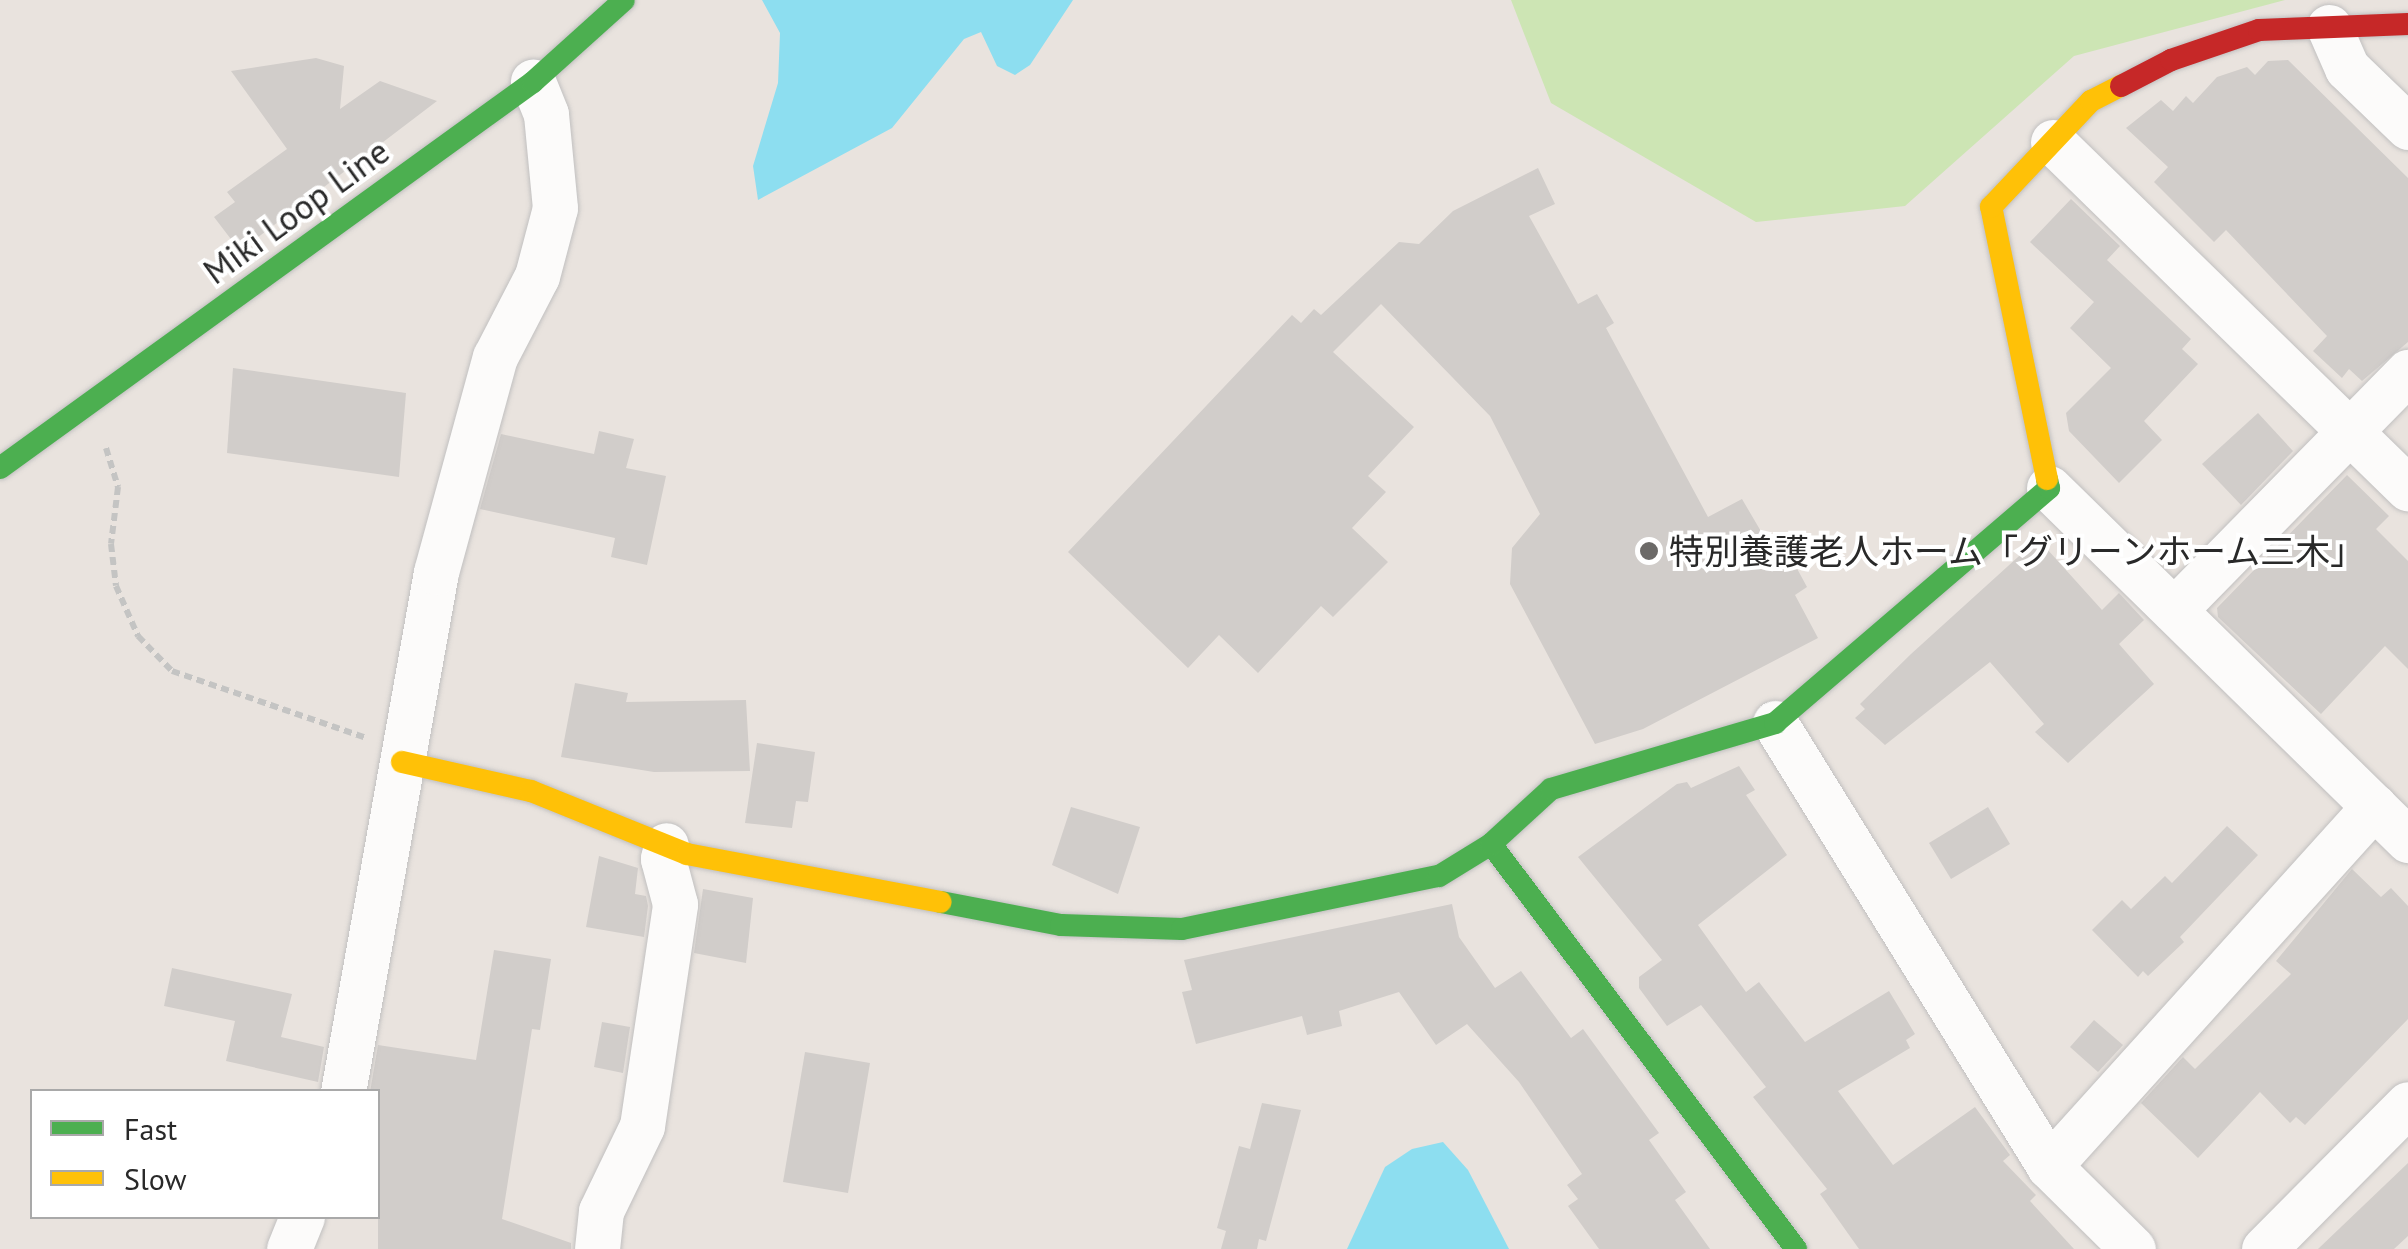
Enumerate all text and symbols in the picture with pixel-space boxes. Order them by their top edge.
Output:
street label: Miki Loop Line [195,130,397,292]
place label: 特別養護老人ホーム「グリーンホーム三木」 [1669,530,2369,572]
marker: 特別養護老人ホーム「グリーンホーム三木」 [1638,540,1660,562]
legend [30,1089,380,1219]
text: Fast [124,1109,177,1148]
text: Slow [124,1159,187,1198]

